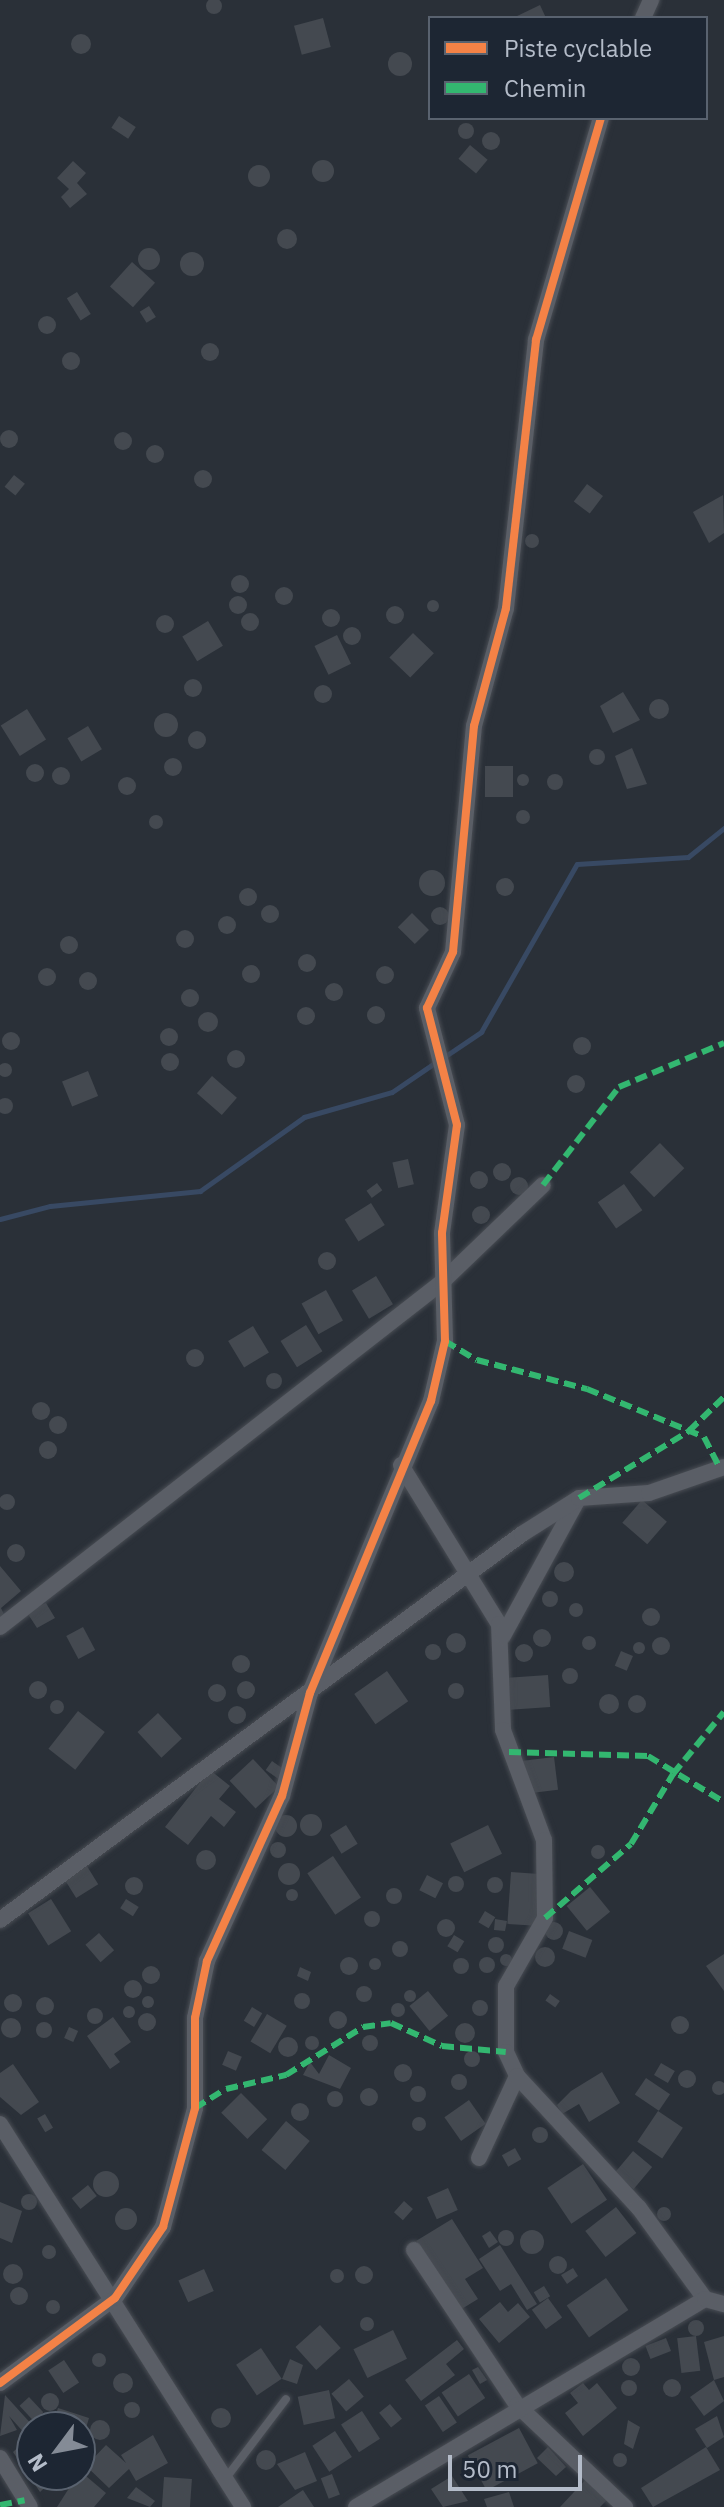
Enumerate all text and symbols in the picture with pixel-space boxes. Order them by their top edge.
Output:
legend [428,16,708,120]
text: Piste cyclable [504,32,652,64]
text: Chemin [504,72,586,104]
north arrow [16,2411,96,2491]
scale bar [452,2439,586,2489]
text: N [20,2448,53,2477]
text: 50 m [462,2453,517,2485]

